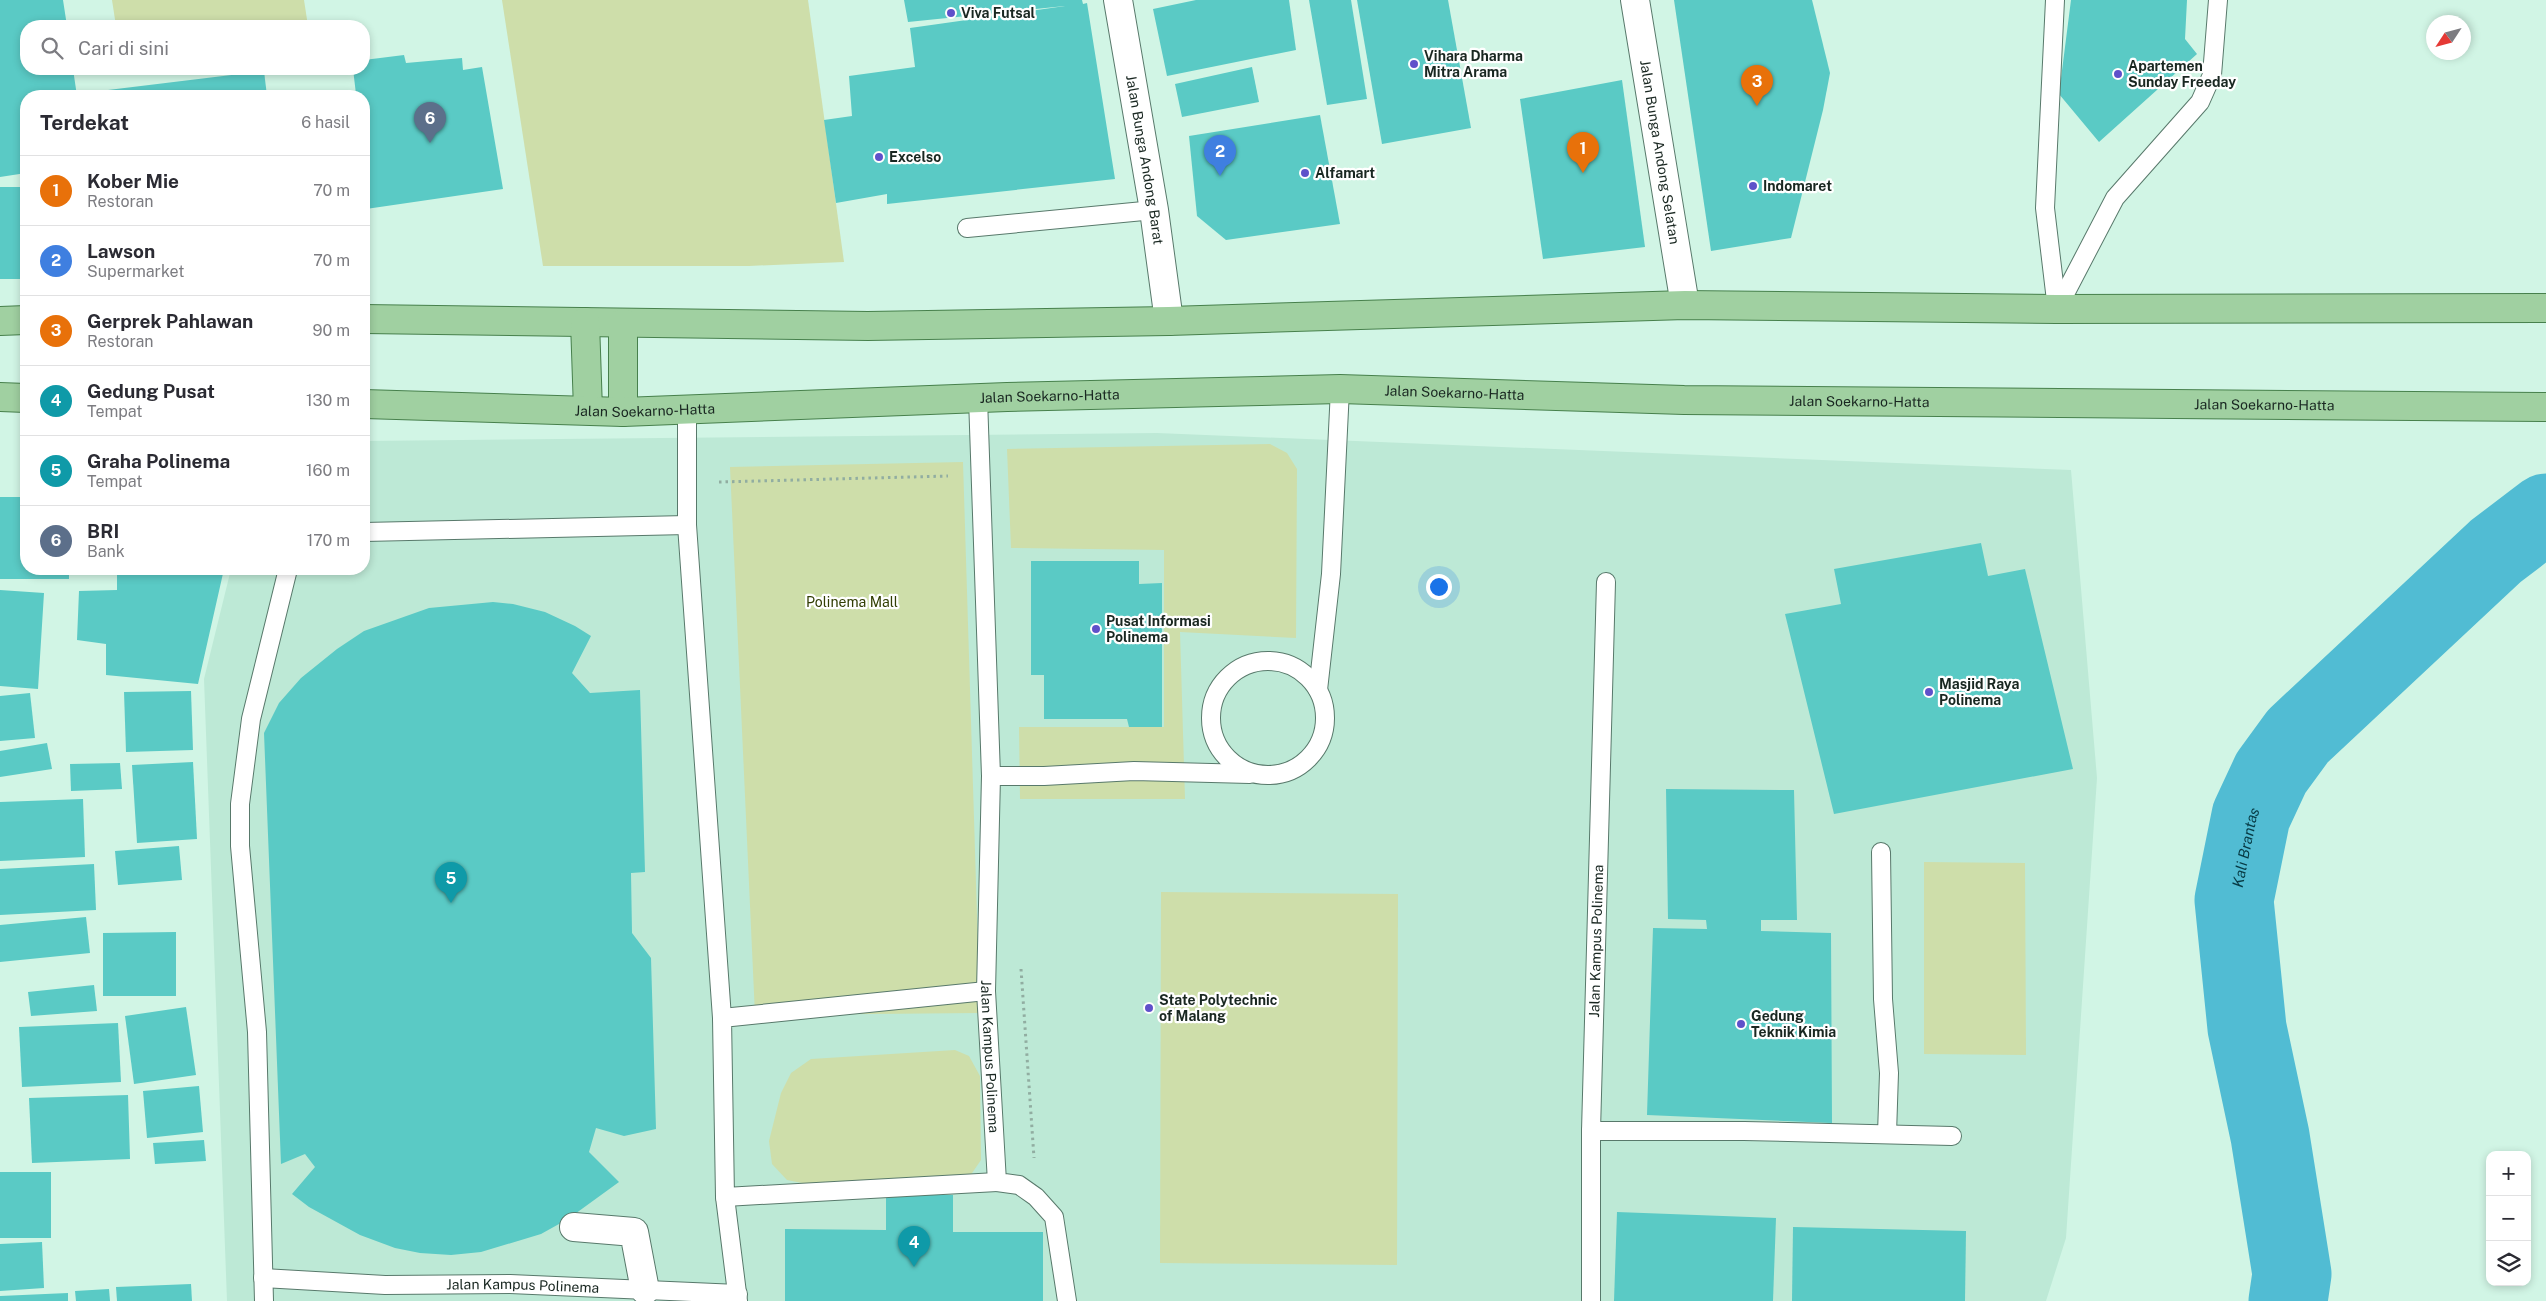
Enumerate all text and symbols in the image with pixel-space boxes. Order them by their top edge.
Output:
place label: Viva Futsal [961,5,1036,21]
marker: Viva Futsal [945,7,957,19]
north arrow [2426,15,2471,60]
search box [20,20,370,75]
icon: search [38,34,66,62]
text: Cari di sini [78,37,169,59]
place label: Vihara Dharma Mitra Arama [1424,48,1523,80]
marker: Vihara Dharma Mitra Arama [1408,58,1420,70]
place label: Apartemen Sunday Freeday [2128,58,2236,90]
street label: Jalan Bunga Andong Selatan [1637,59,1683,245]
pin: 3 [1741,65,1773,106]
marker: Apartemen Sunday Freeday [2112,68,2124,80]
street label: Jalan Bunga Andong Barat [1123,74,1167,246]
pin: 6 [414,102,446,143]
text: Terdekat [40,110,129,135]
text: 6 hasil [301,113,350,132]
pin: 1 [1567,132,1599,173]
pin: 2 [1204,135,1236,176]
place label: Excelso [889,149,941,165]
marker: Excelso [873,151,885,163]
place label: Alfamart [1315,165,1375,181]
marker: Alfamart [1299,167,1311,179]
text: Kober Mie [87,170,179,192]
place label: Indomaret [1763,178,1832,194]
marker: Indomaret [1747,180,1759,192]
text: 1 [53,181,59,200]
text: 70 m [313,181,350,200]
text: Restoran [87,192,154,211]
text: Lawson [87,240,155,262]
text: 2 [51,251,61,270]
text: 70 m [313,251,350,270]
text: Supermarket [87,262,184,281]
text: Gerprek Pahlawan [87,310,253,332]
text: 3 [51,321,61,340]
text: 90 m [313,321,350,340]
text: Restoran [87,332,154,351]
text: Gedung Pusat [87,380,215,402]
street label: Jalan Soekarno-Hatta [1384,382,1525,403]
street label: Jalan Soekarno-Hatta [979,386,1120,406]
text: 4 [51,391,61,410]
text: 130 m [306,391,350,410]
street label: Jalan Soekarno-Hatta [1789,393,1930,410]
street label: Jalan Soekarno-Hatta [2194,396,2335,413]
street label: Jalan Soekarno-Hatta [575,400,715,420]
text: Tempat [87,402,142,421]
text: Graha Polinema [87,450,230,472]
text: 5 [51,461,61,480]
text: 160 m [306,461,350,480]
text: Tempat [87,472,142,491]
text: BRI [87,520,119,542]
text: 6 [51,531,61,550]
text: 170 m [307,531,350,550]
text: Bank [87,542,125,561]
your location [1426,574,1452,600]
park label: Polinema Mall [806,594,898,610]
place label: Pusat Informasi Polinema [1106,613,1211,645]
marker: Pusat Informasi Polinema [1090,623,1102,635]
place label: Masjid Raya Polinema [1939,676,2019,708]
marker: Masjid Raya Polinema [1923,686,1935,698]
water label: Kali Brantas [2228,804,2262,889]
pin: 5 [435,862,467,903]
street label: Jalan Kampus Polinema [1586,864,1606,1018]
street label: Jalan Kampus Polinema [978,980,1002,1134]
place label: State Polytechnic of Malang [1159,992,1278,1024]
marker: State Polytechnic of Malang [1143,1002,1155,1014]
place label: Gedung Teknik Kimia [1751,1008,1836,1040]
marker: Gedung Teknik Kimia [1735,1018,1747,1030]
map controls [2486,1151,2531,1286]
button: + [2486,1151,2531,1196]
button: − [2486,1196,2531,1241]
pin: 4 [898,1226,930,1267]
button: layers [2486,1241,2531,1286]
street label: Jalan Kampus Polinema [446,1276,600,1296]

